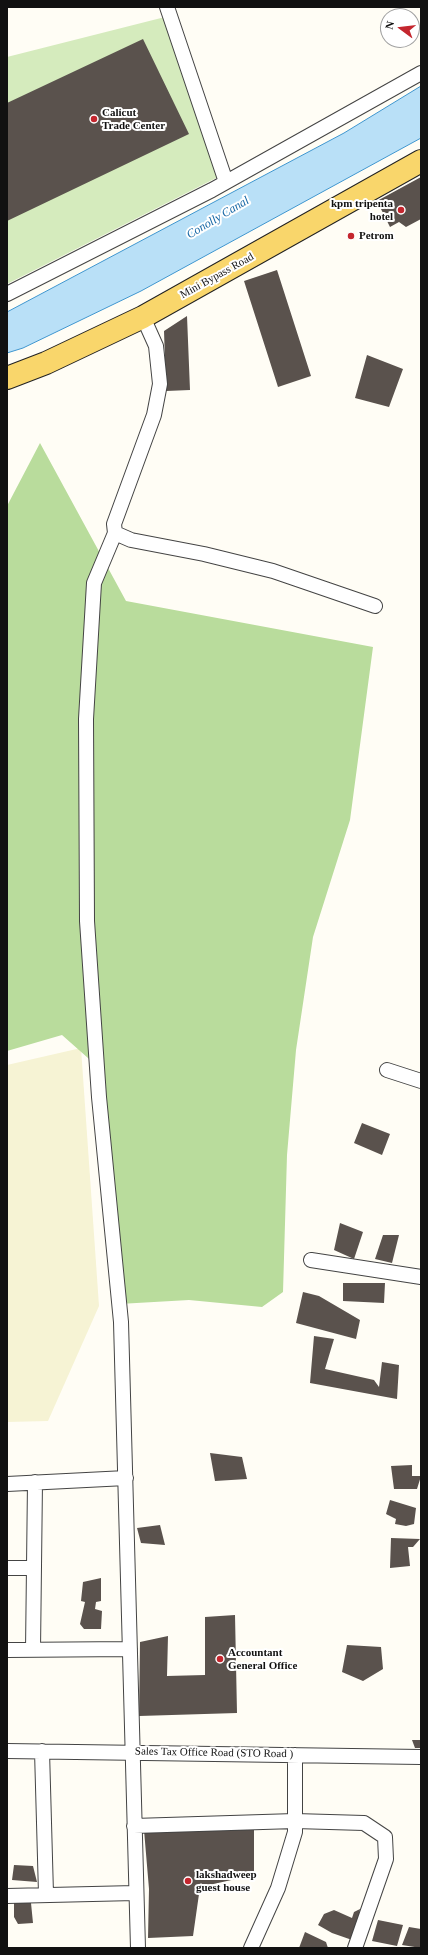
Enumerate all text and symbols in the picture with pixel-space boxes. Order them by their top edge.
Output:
north arrow [380,8,420,48]
text: N [383,20,396,31]
place label: Calicut Trade Center [102,106,165,132]
marker: Calicut Trade Center [89,114,99,124]
water label: Conolly Canal [184,194,252,242]
place label: kpm tripenta hotel [331,197,393,223]
marker: kpm tripenta hotel [396,205,406,215]
place label: Petrom [359,229,394,243]
marker: Petrom [346,231,356,241]
street label: Mini Bypass Road [178,250,256,302]
place label: Accountant General Office [228,1646,297,1672]
marker: Accountant General Office [215,1654,225,1664]
street label: Sales Tax Office Road (STO Road ) [135,1745,293,1761]
place label: lakshadweep guest house [196,1868,257,1894]
marker: lakshadweep guest house [183,1876,193,1886]

